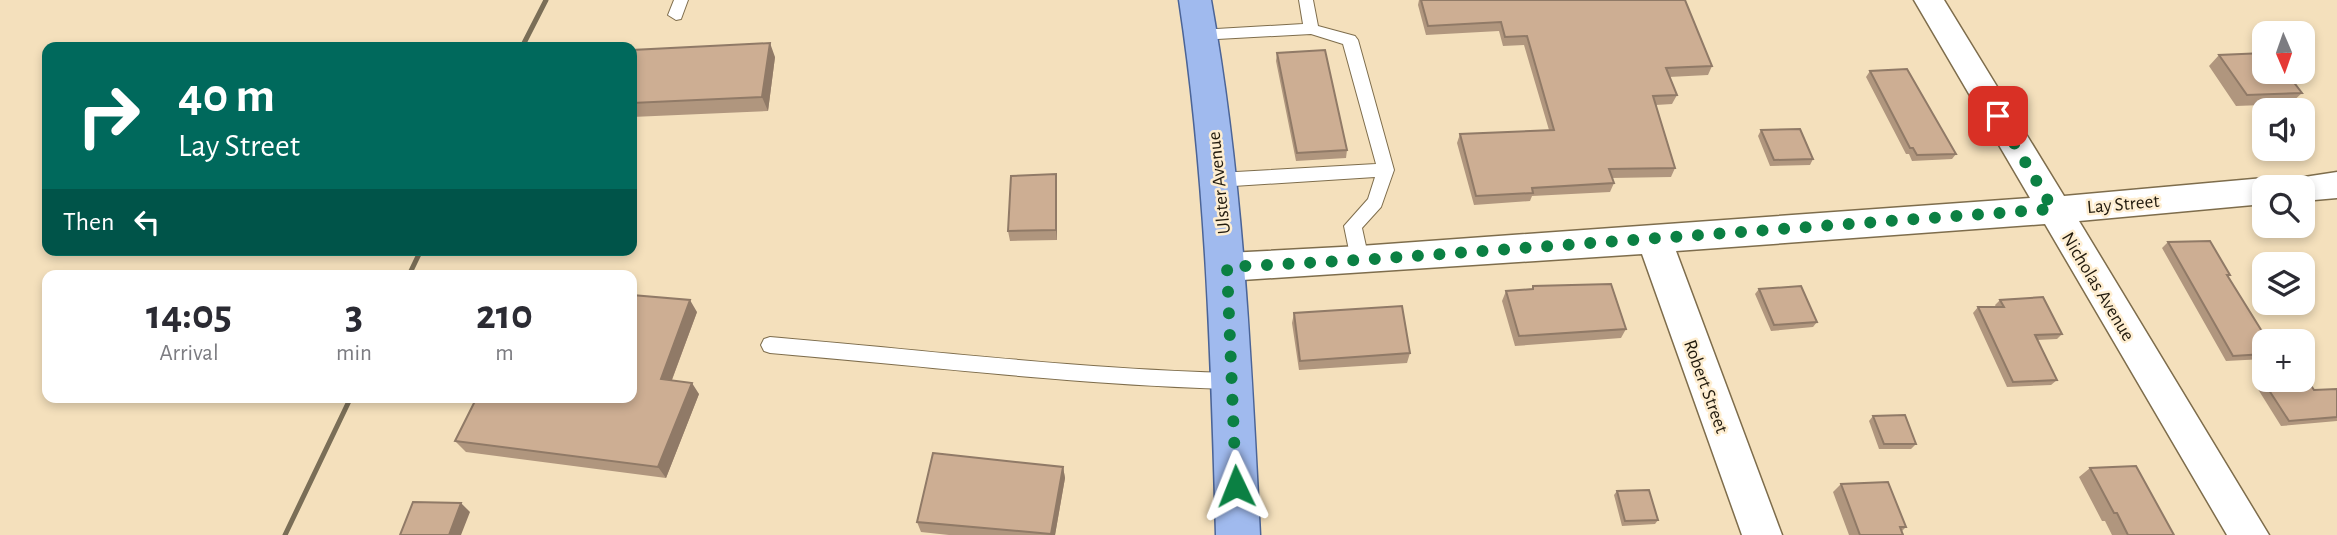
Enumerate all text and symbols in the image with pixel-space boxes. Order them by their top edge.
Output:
north arrow [2252,21,2315,84]
map controls [2252,21,2315,392]
icon: right [63,70,154,161]
text: 40 m [178,72,275,121]
pin [1968,86,2028,146]
icon: arrive [1979,97,2017,135]
button: sound [2252,98,2315,161]
text: Lay Street [178,130,300,162]
street label: Ulster Avenue [1205,131,1234,235]
button: search [2252,175,2315,238]
street label: Lay Street [2086,192,2160,217]
icon: left [128,203,166,241]
text: Then [63,209,114,235]
street label: Nicholas Avenue [2058,229,2138,344]
button: layers [2252,252,2315,315]
text: 14:05 [146,294,232,336]
text: 3 [345,294,363,336]
text: 210 [476,294,533,336]
button: + [2252,329,2315,392]
street label: Robert Street [1680,337,1731,436]
text: Arrival [159,342,219,365]
text: min [336,342,372,365]
text: m [495,342,514,365]
position arrow [1199,449,1273,523]

